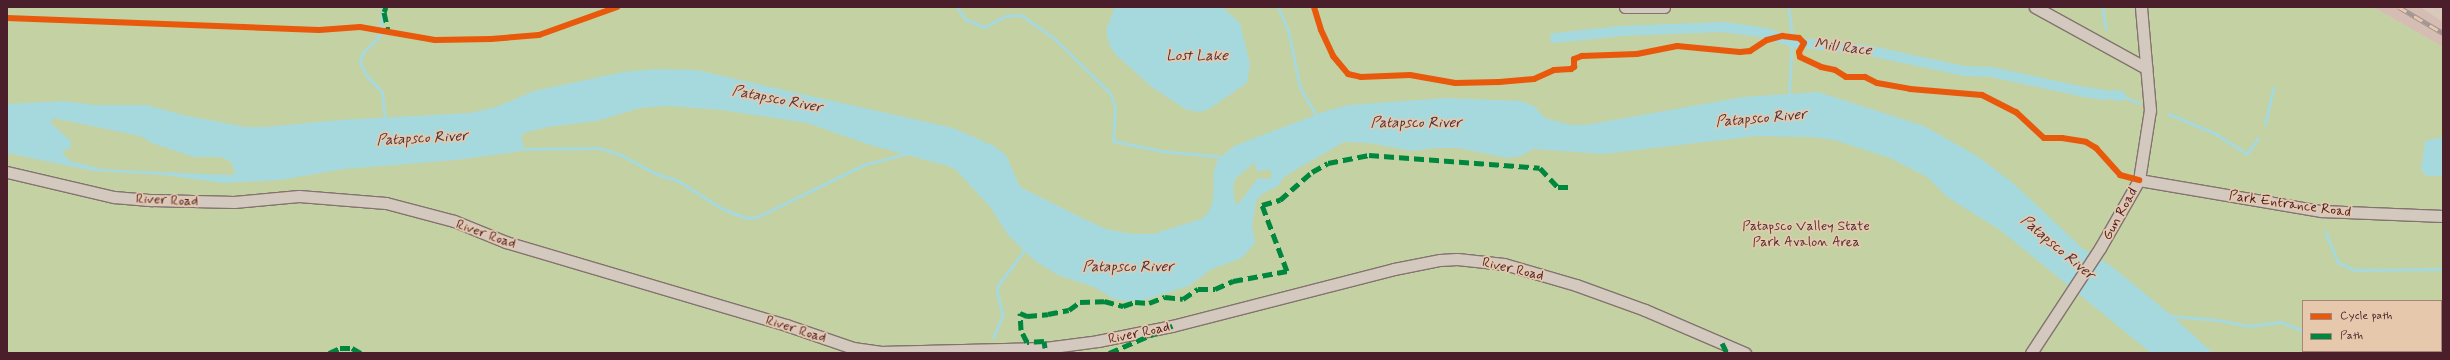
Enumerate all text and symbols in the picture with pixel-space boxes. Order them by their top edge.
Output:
water label: Mill Race [1813,36,1873,60]
water label: Lost Lake [1166,48,1228,66]
water label: Patapsco River [731,83,823,117]
water label: Patapsco River [1715,106,1807,132]
water label: Patapsco River [1371,115,1461,133]
water label: Patapsco River [376,128,468,150]
street label: Gun Road [2099,186,2141,242]
street label: Park Entrance Road [2231,188,2349,220]
street label: River Road [135,190,199,210]
water label: Patapsco River [2016,212,2098,284]
street label: River Road [454,215,518,253]
park label: Patapsco Valley State Park Avalon Area [1744,218,1868,250]
street label: River Road [1481,254,1545,284]
water label: Patapsco River [1083,259,1173,277]
legend [2302,300,2442,352]
text: Cycle path [2340,308,2392,324]
street label: River Road [764,311,828,347]
street label: River Road [1107,318,1171,348]
text: Path [2340,328,2363,344]

